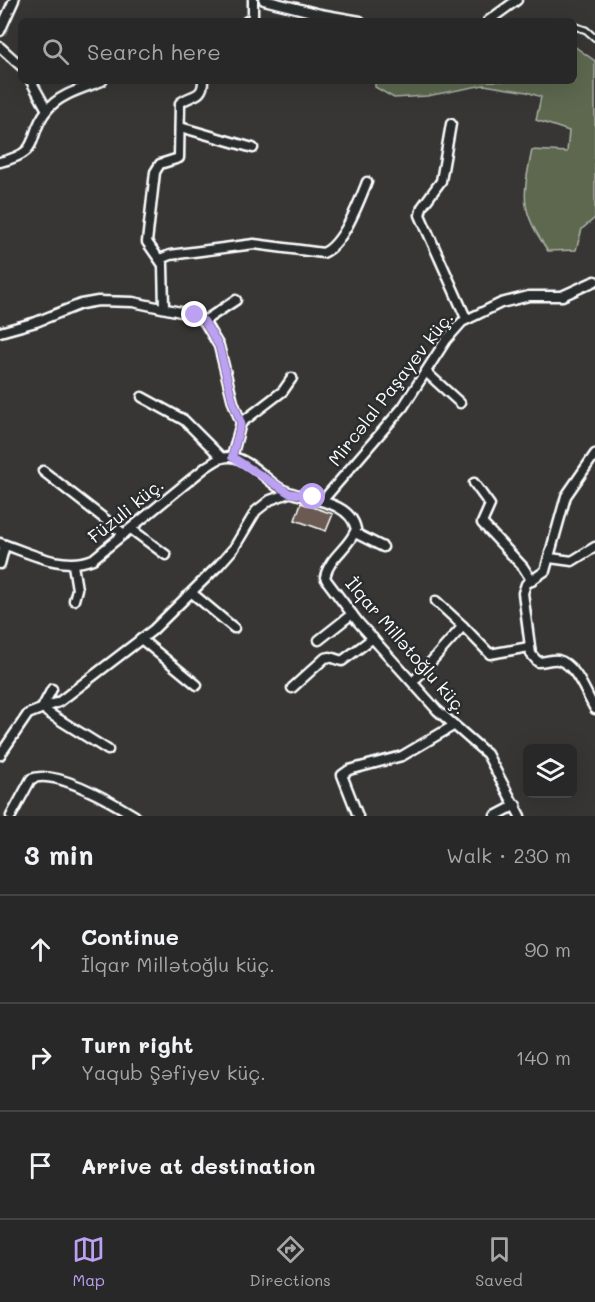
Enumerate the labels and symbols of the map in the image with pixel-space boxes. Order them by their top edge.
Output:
route end [181,301,207,327]
street label: Mircəlal Paşayev küç. [322,306,458,471]
street label: Füzuli küç. [83,472,168,548]
route start [299,483,325,509]
street label: İlqar Millətoğlu küç. [340,572,473,719]

